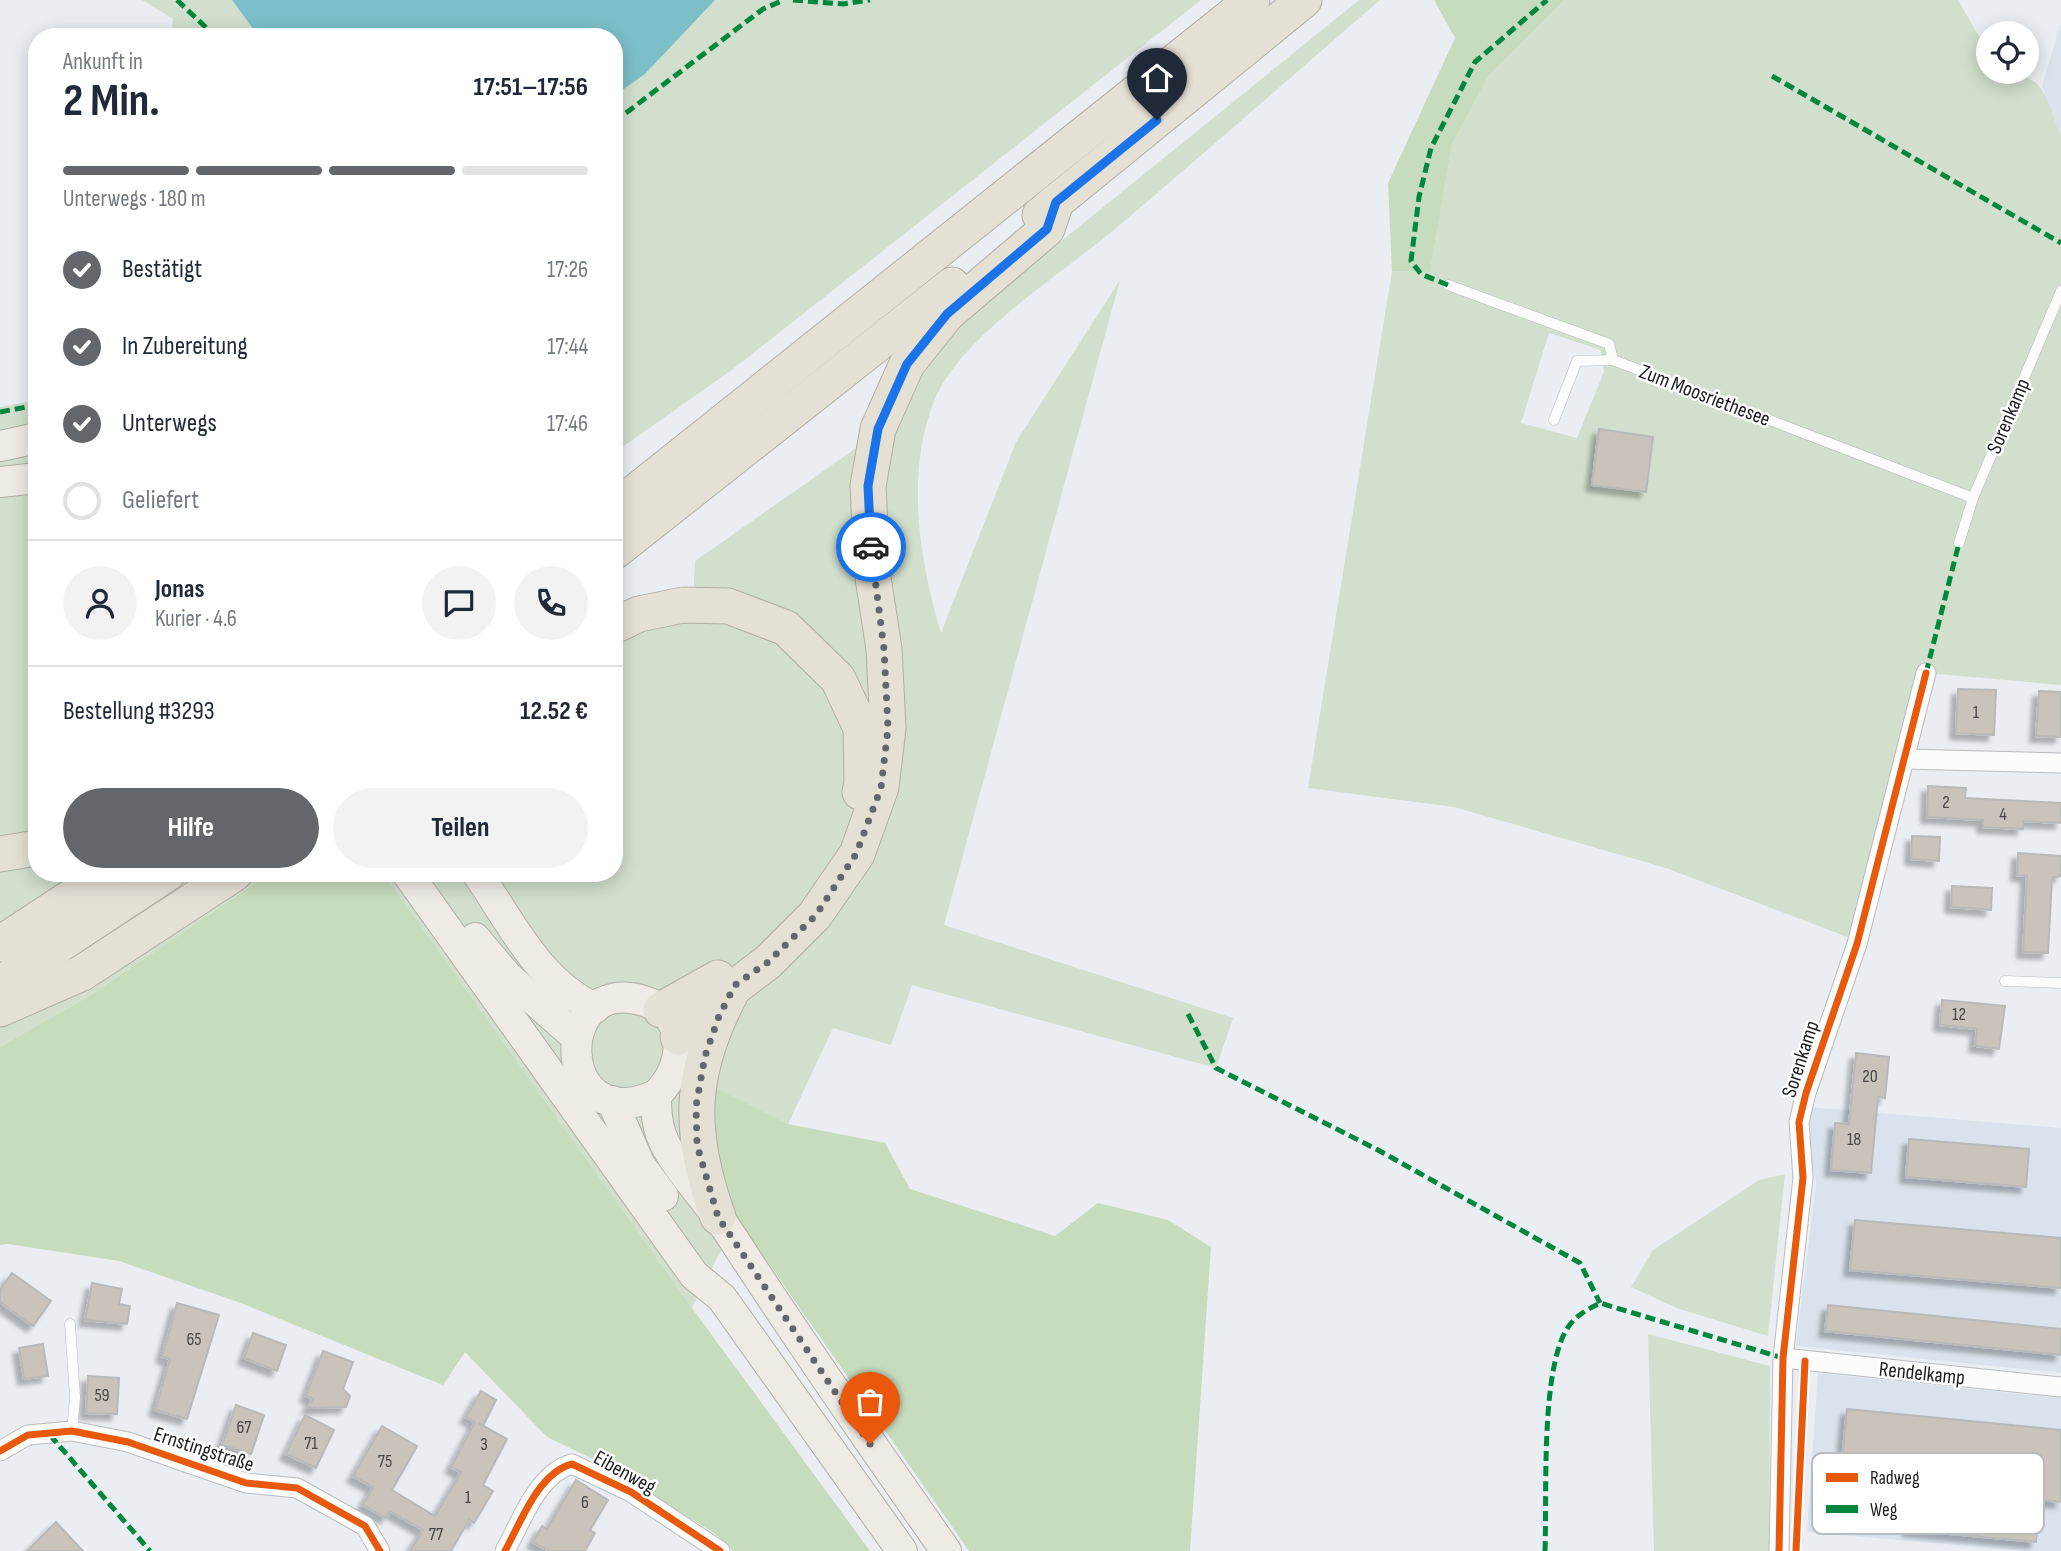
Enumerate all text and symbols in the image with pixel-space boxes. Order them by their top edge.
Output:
map controls [1976,21,2039,84]
button: locate [1976,21,2039,84]
text: Ankunft in [63,48,143,76]
pin [1127,48,1187,120]
icon: home [1138,59,1176,97]
text: 17:51–17:56 [474,72,588,103]
text: 2 Min. [63,74,160,129]
text: Unterwegs · 180 m [63,185,206,213]
icon: check [63,251,101,289]
text: Bestätigt [122,254,202,285]
text: 17:26 [547,256,588,284]
icon: check [63,328,101,366]
text: In Zubereitung [122,331,248,362]
text: 17:44 [547,333,588,361]
street label: Zum Moosriethesee [1636,359,1774,432]
street label: Sorenkamp [1981,375,2035,457]
icon: check [63,405,101,443]
text: Unterwegs [122,408,217,439]
text: 17:46 [547,410,588,438]
text: Geliefert [122,485,199,516]
courier [836,512,906,582]
icon: car [852,528,890,566]
button: person [63,566,137,640]
button: chat [422,566,496,640]
button: phone [514,566,588,640]
text: Jonas [155,574,204,605]
text: Kurier · 4.6 [155,605,237,633]
text: Bestellung #3293 [63,696,215,727]
text: 12.52 € [520,696,588,727]
house number: 1 [1973,702,1980,723]
button: Hilfe [63,788,319,868]
button: Teilen [333,788,588,868]
house number: 2 [1942,792,1950,813]
house number: 4 [1999,804,2007,825]
house number: 12 [1952,1004,1966,1025]
street label: Sorenkamp [1776,1018,1825,1101]
house number: 20 [1862,1066,1878,1087]
house number: 18 [1847,1129,1861,1150]
house number: 65 [186,1329,202,1350]
street label: Rendelkamp [1878,1357,1966,1390]
pin [840,1372,900,1444]
icon: bag [851,1383,889,1421]
house number: 59 [94,1385,110,1406]
house number: 67 [236,1417,252,1438]
street label: Ernstingstraße [151,1422,257,1477]
house number: 71 [304,1433,318,1454]
house number: 3 [480,1434,488,1455]
street label: Eibenweg [589,1445,660,1500]
house number: 75 [378,1451,392,1472]
legend [1812,1453,2044,1534]
text: Radweg [1870,1467,1920,1490]
house number: 1 [465,1487,472,1508]
house number: 6 [581,1492,589,1513]
text: Weg [1870,1499,1898,1522]
house number: 77 [429,1524,444,1545]

